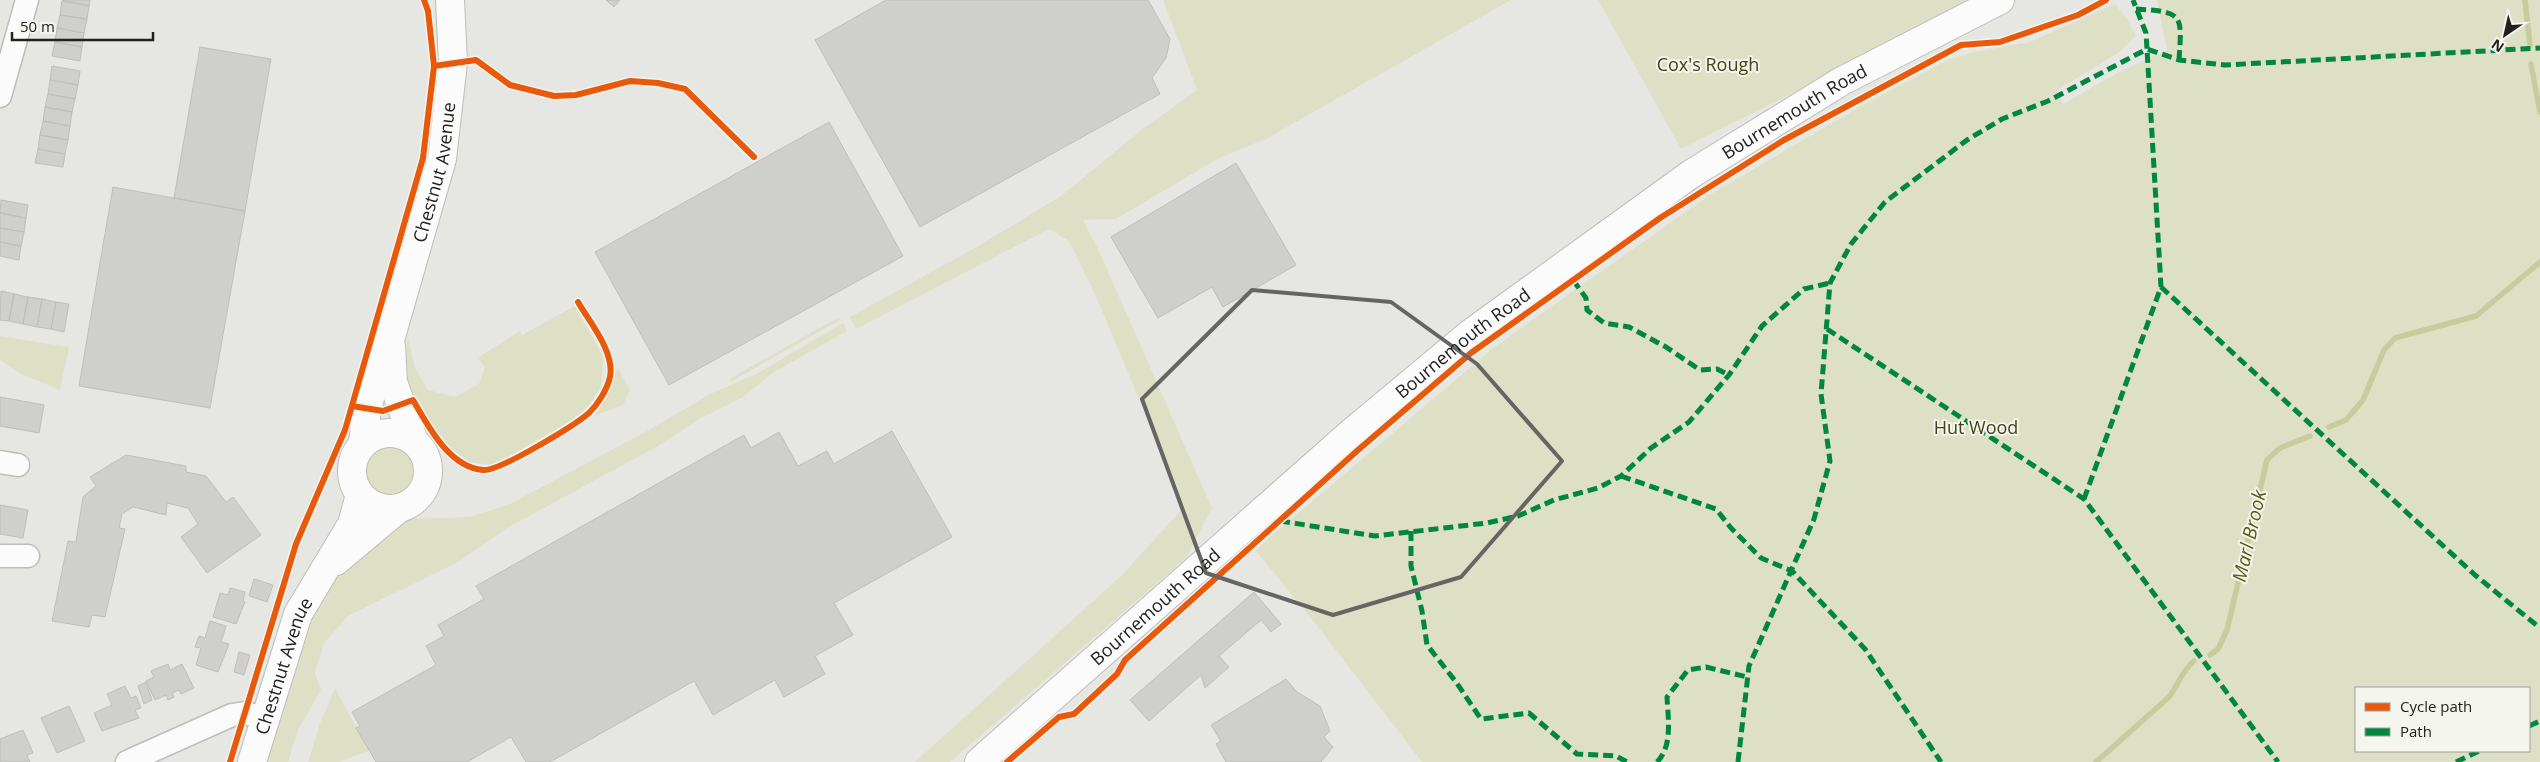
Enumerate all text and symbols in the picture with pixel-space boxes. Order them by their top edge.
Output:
scale bar [12,10,154,42]
north arrow [2480,10,2530,60]
text: 50 m [20,16,55,36]
text: N [2487,35,2507,57]
park label: Cox's Rough [1657,52,1759,76]
street label: Bournemouth Road [1717,58,1871,164]
street label: Chestnut Avenue [407,101,460,245]
street label: Bournemouth Road [1390,282,1535,403]
park label: Hut Wood [1934,415,2018,439]
water label: Marl Brook [2226,487,2272,584]
street label: Bournemouth Road [1085,542,1225,670]
street label: Chestnut Avenue [249,593,317,738]
legend [2355,687,2530,752]
text: Cycle path [2400,696,2472,716]
text: Path [2400,721,2432,741]

